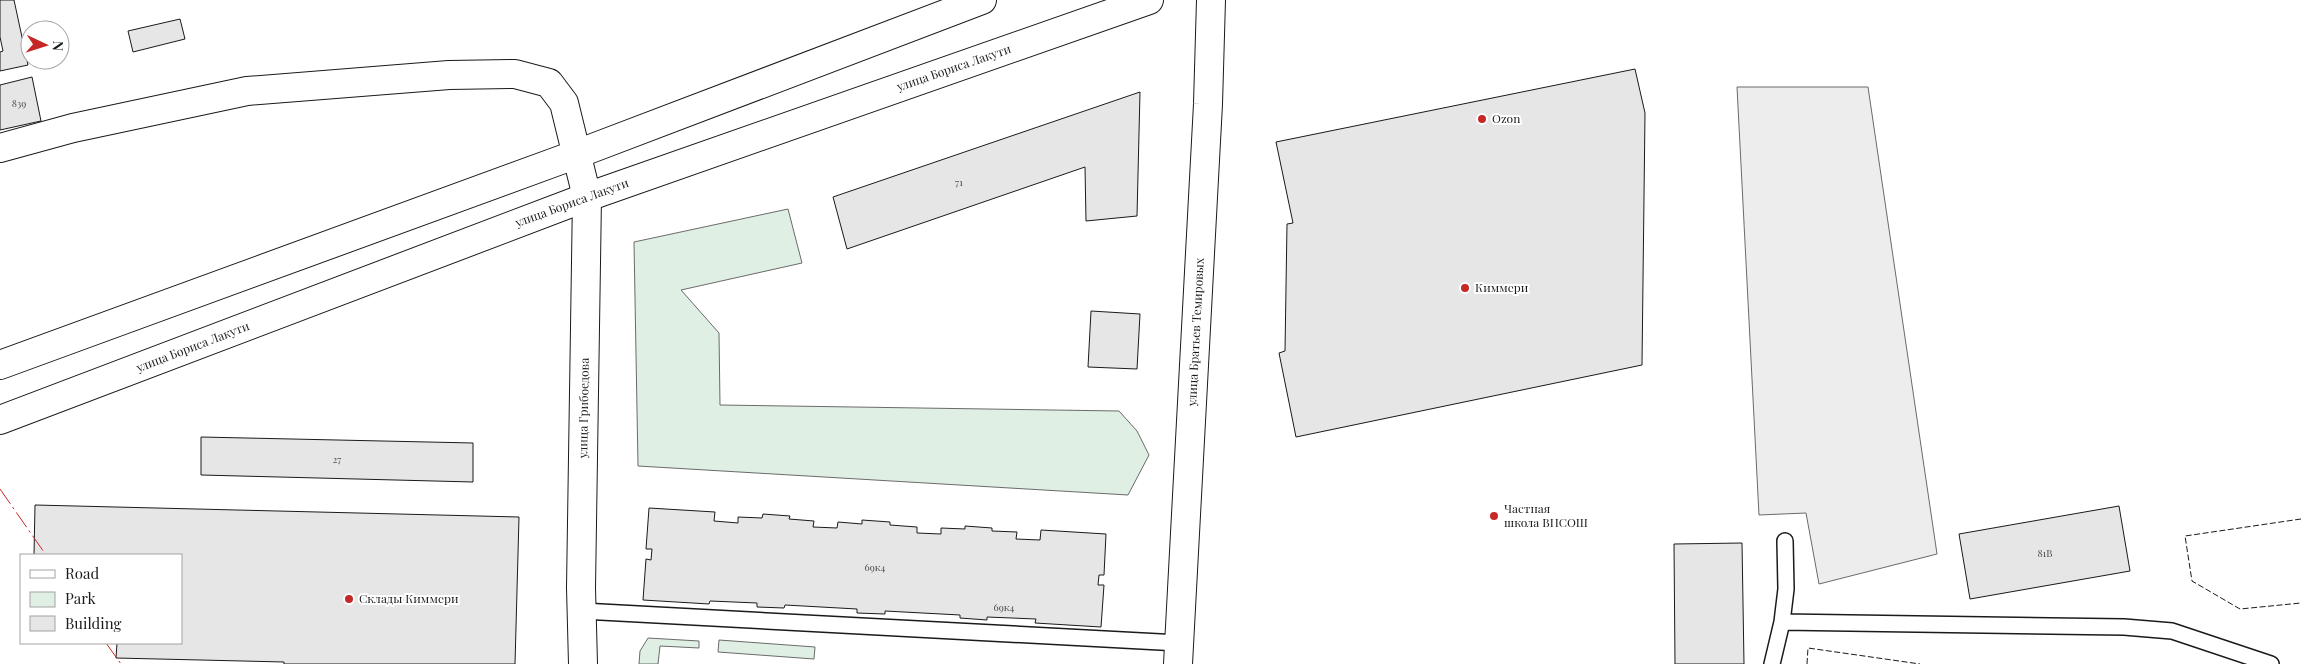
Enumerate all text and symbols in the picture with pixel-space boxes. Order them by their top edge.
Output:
north arrow [20,20,70,70]
text: N [49,40,68,52]
street label: улица Бориса Лакути [894,40,1013,94]
house number: 839 [12,96,26,110]
place label: Ozon [1492,110,1520,126]
marker: Ozon [1476,113,1488,125]
street label: улица Бориса Лакути [512,174,631,230]
house number: 71 [955,175,963,189]
street label: улица Братьев Темировых [1183,257,1207,407]
place label: Киммери [1475,279,1529,295]
marker: Киммери [1459,282,1471,294]
street label: улица Бориса Лакути [133,317,252,375]
street label: улица Грибоедова [574,358,592,459]
house number: 27 [333,452,341,466]
place label: Частная школа ВНСОШ [1504,500,1588,530]
marker: Частная школа ВНСОШ [1488,510,1500,522]
house number: 81В [2037,546,2053,560]
legend [20,554,182,644]
house number: 69к4 [865,560,886,574]
text: Road [65,563,99,583]
text: Park [65,588,97,608]
place label: Склады Киммери [359,590,459,606]
marker: Склады Киммери [343,593,355,605]
house number: 69к4 [994,600,1015,614]
text: Building [65,613,122,633]

